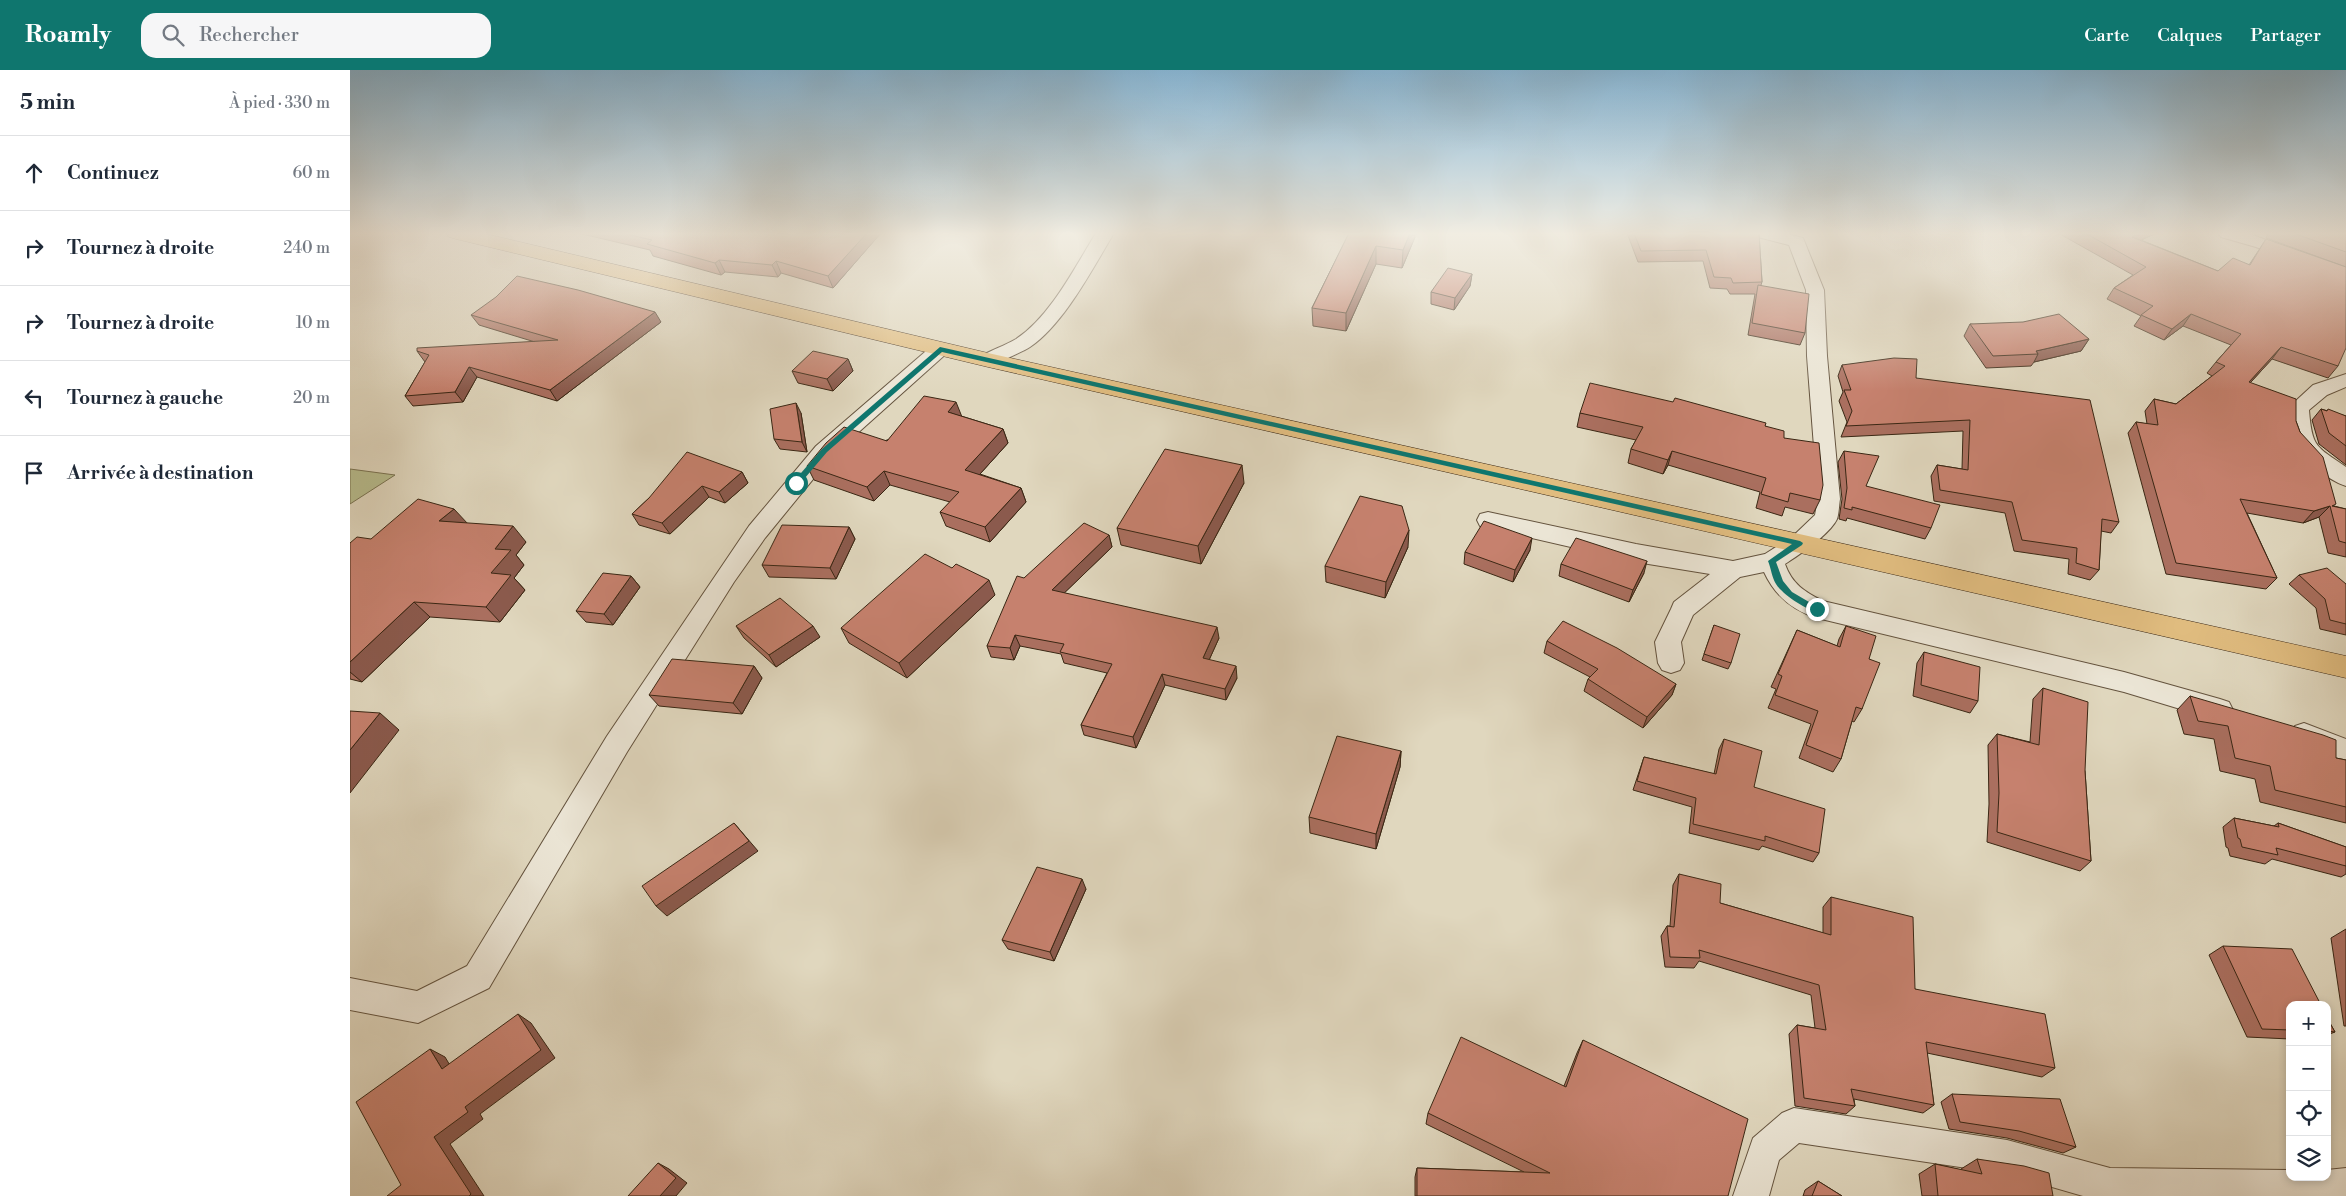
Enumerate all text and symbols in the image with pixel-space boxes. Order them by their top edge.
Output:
search box [141,13,491,58]
text: Roamly [25,20,111,50]
icon: search [159,21,187,49]
text: Rechercher [199,23,299,47]
text: Carte [2084,24,2129,47]
text: Calques [2157,24,2222,47]
text: Partager [2250,24,2321,47]
text: 5 min [20,90,75,116]
text: À pied · 330 m [229,93,330,113]
icon: ahead [20,159,48,187]
text: Continuez [67,161,159,185]
text: 60 m [292,163,330,183]
icon: right [20,234,48,262]
text: Tournez à droite [67,236,214,260]
text: 240 m [283,238,330,258]
icon: right [20,309,48,337]
text: Tournez à droite [67,311,214,335]
text: 10 m [296,313,330,333]
icon: left [20,384,48,412]
text: Tournez à gauche [67,386,223,410]
text: 20 m [293,388,330,408]
icon: arrive [20,459,48,487]
text: Arrivée à destination [67,461,253,485]
route start [785,472,808,495]
route end [1806,598,1829,621]
map controls [2286,1001,2331,1181]
button: + [2286,1001,2331,1046]
button: − [2286,1046,2331,1091]
button: locate [2286,1091,2331,1136]
button: layers [2286,1136,2331,1181]

